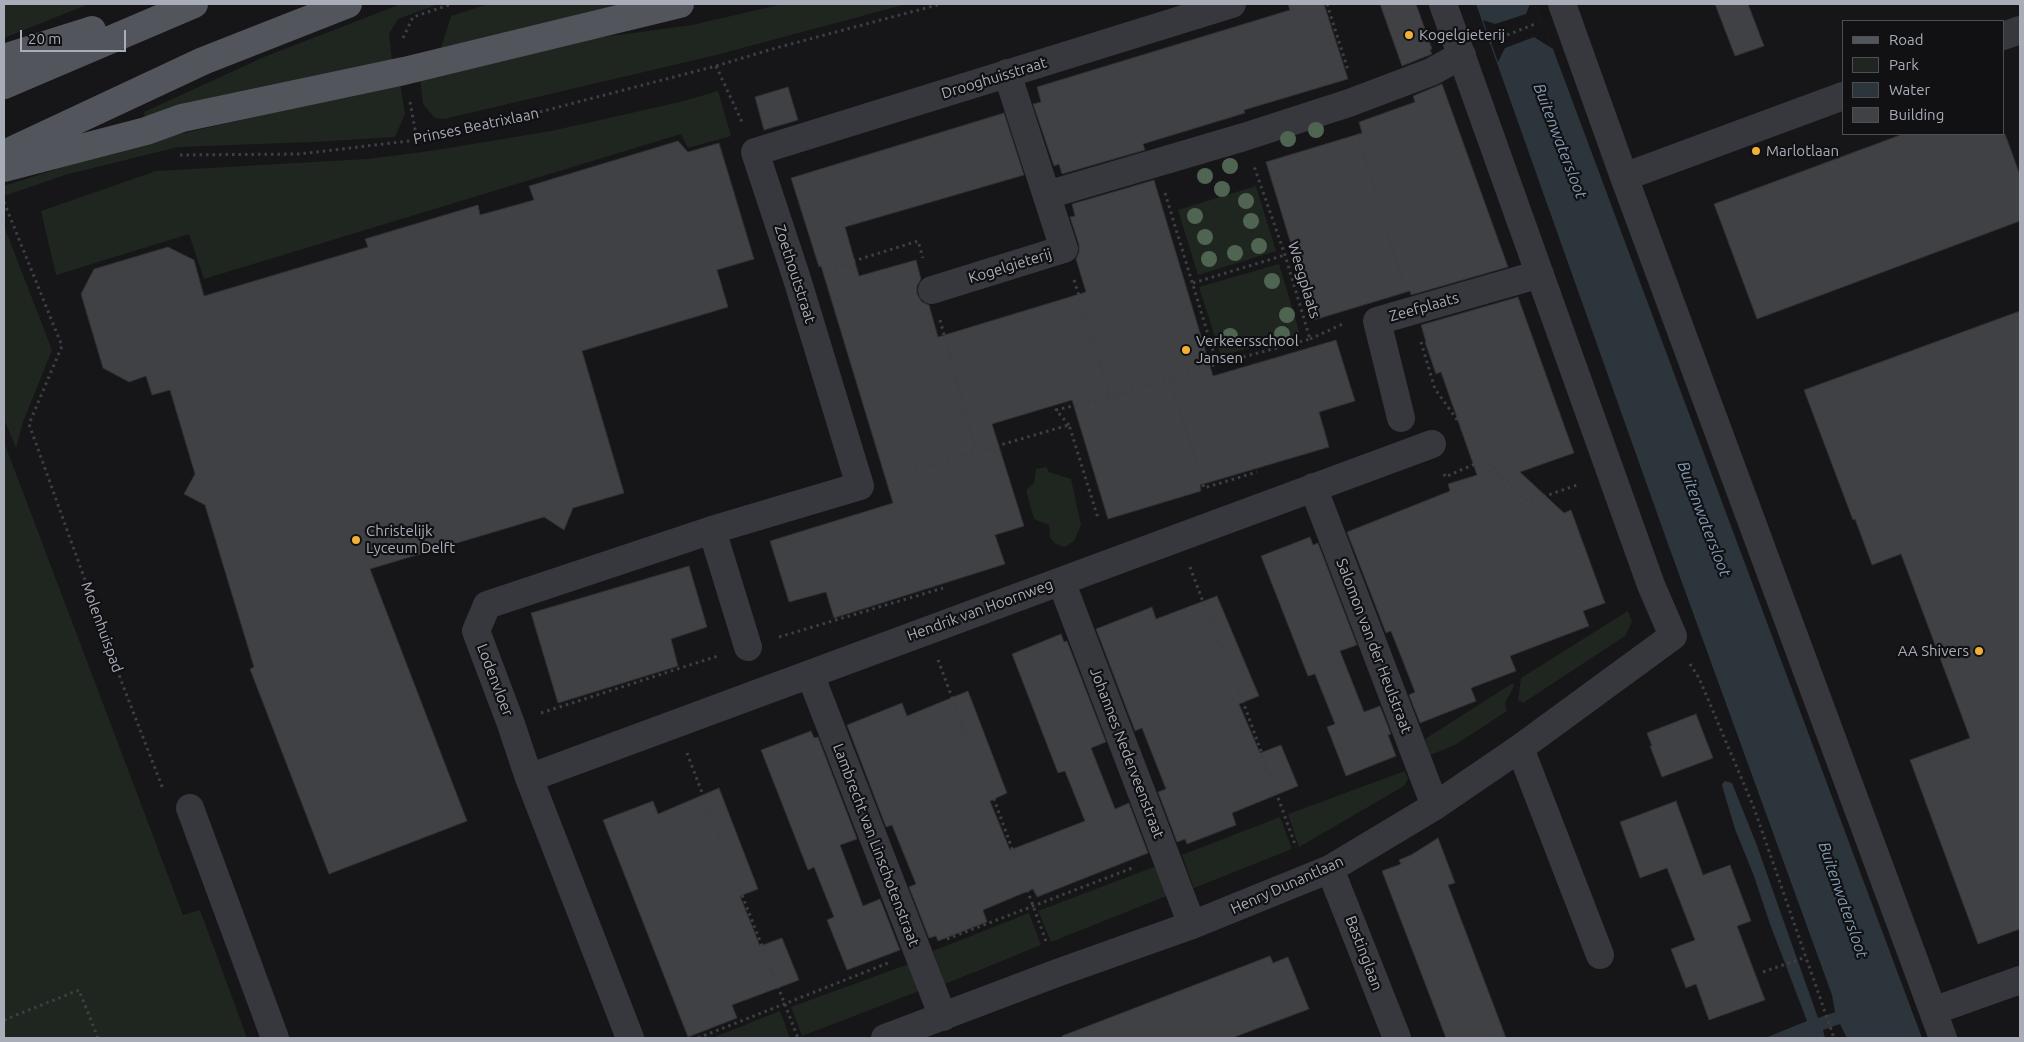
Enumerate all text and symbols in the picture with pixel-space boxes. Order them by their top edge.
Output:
scale bar [22,20,129,52]
legend [1842,20,2004,135]
place label: Kogelgieterij [1419,26,1505,44]
marker: Kogelgieterij [1403,29,1415,41]
text: 20 m [28,30,61,47]
text: Road [1889,31,1924,48]
street label: Drooghuisstraat [939,53,1049,103]
text: Park [1889,56,1919,73]
water label: Buitenwatersloot [1529,81,1591,201]
text: Water [1889,81,1930,98]
street label: Prinses Beatrixlaan [412,104,540,148]
text: Building [1889,106,1944,123]
place label: Marlotlaan [1766,142,1839,160]
marker: Marlotlaan [1750,145,1762,157]
street label: Zoethoutstraat [771,222,819,326]
street label: Weegplaats [1284,239,1324,321]
street label: Kogelgieterij [966,245,1054,287]
street label: Zeefplaats [1387,289,1461,325]
place label: Verkeersschool Jansen [1196,332,1299,367]
marker: Verkeersschool Jansen [1180,344,1192,356]
water label: Buitenwatersloot [1673,459,1735,579]
place label: Christelijk Lyceum Delft [366,522,455,557]
marker: Christelijk Lyceum Delft [350,534,362,546]
street label: Salomon van der Heulstraat [1332,556,1416,736]
street label: Hendrik van Hoornweg [904,575,1056,645]
street label: Molenhuispad [77,579,127,675]
street label: Lodenvloer [473,641,517,719]
place label: AA Shivers [1898,642,1969,660]
marker: AA Shivers [1973,645,1985,657]
street label: Johannes Nederveenstraat [1086,665,1168,841]
street label: Lambrecht van Linschotenstraat [829,741,923,949]
water label: Buitenwatersloot [1814,839,1872,961]
street label: Henry Dunantlaan [1228,852,1346,918]
street label: Bastinglaan [1342,913,1386,993]

